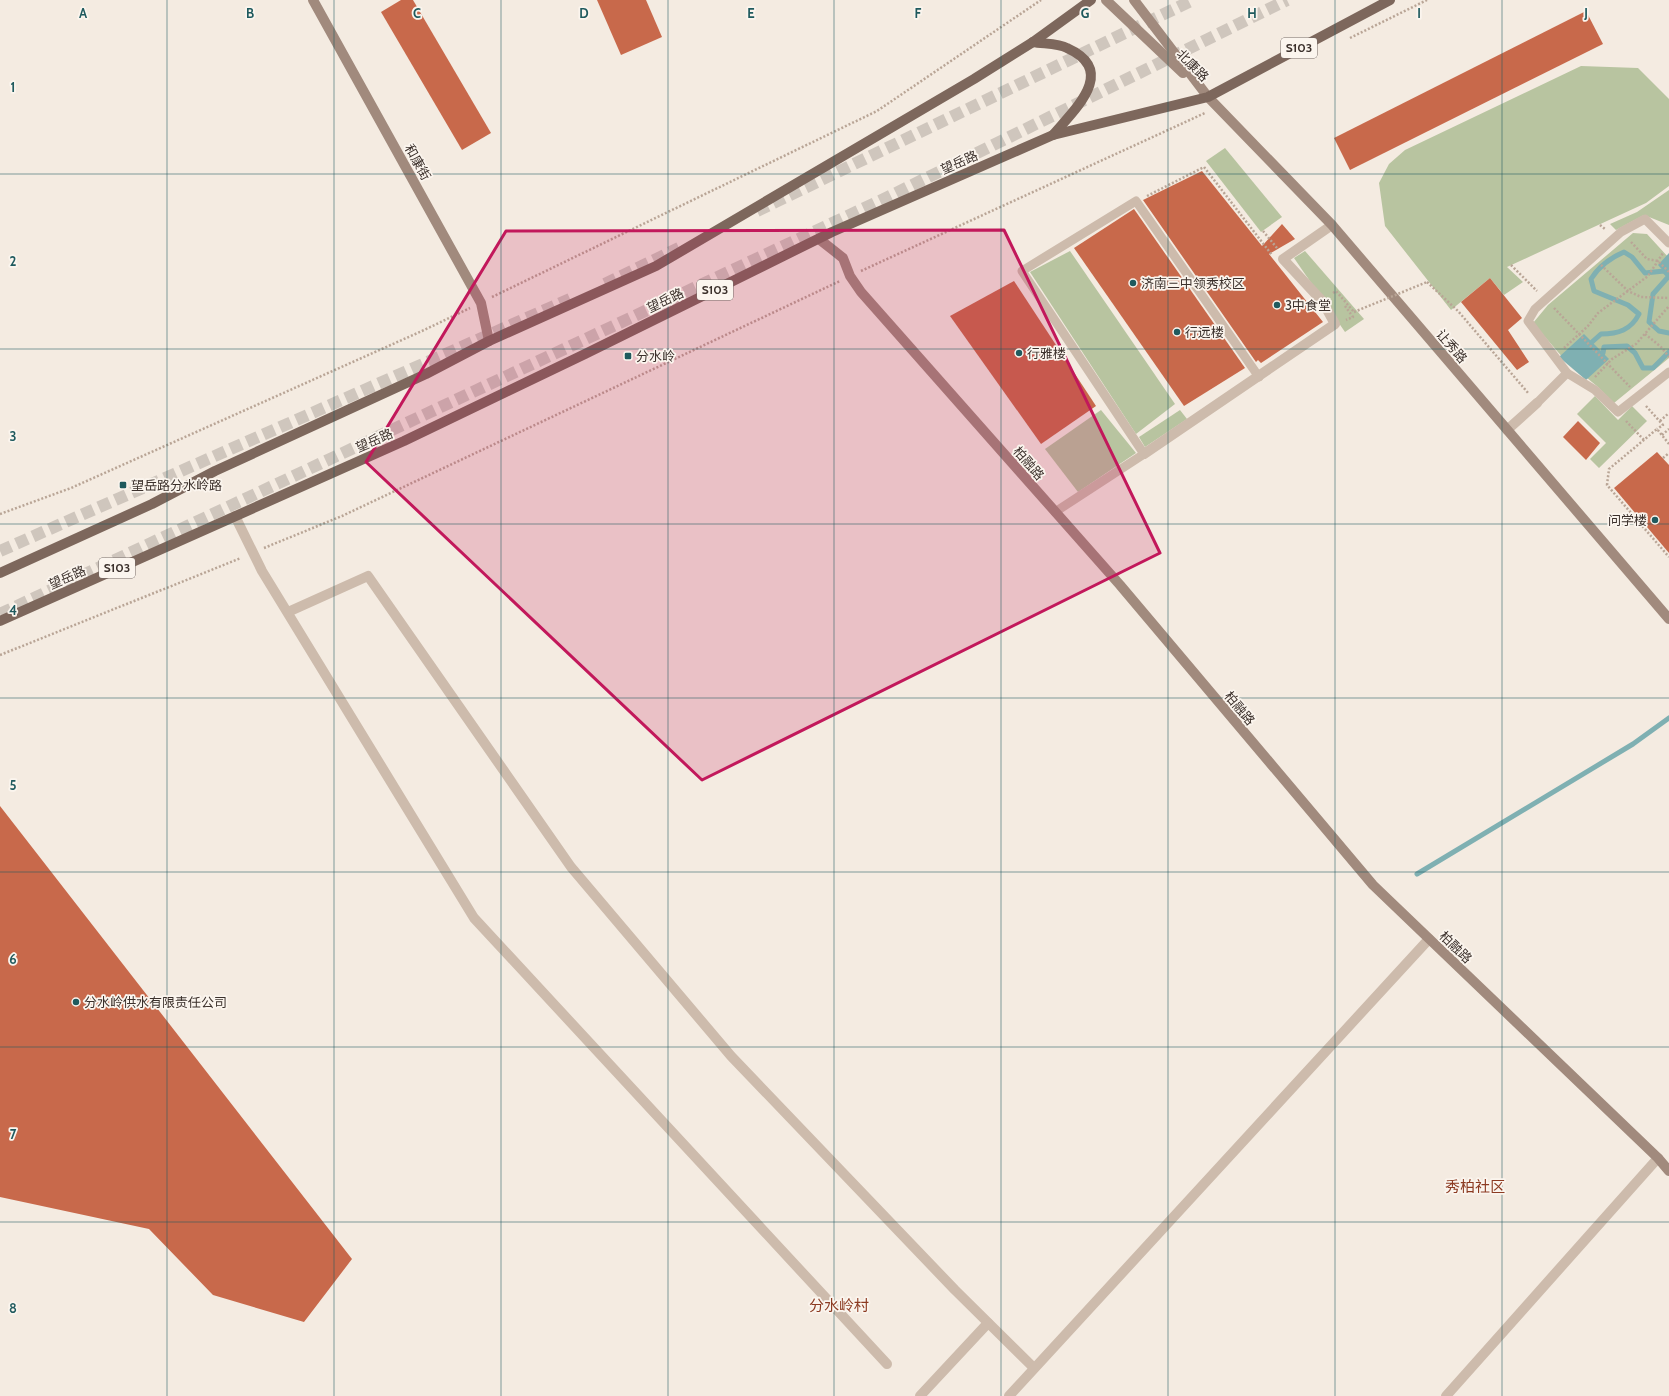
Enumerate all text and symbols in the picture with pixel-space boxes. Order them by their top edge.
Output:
text: A [79,5,88,21]
text: B [246,5,254,21]
text: C [413,5,421,21]
text: D [579,5,589,21]
text: E [747,5,755,21]
text: F [915,5,922,21]
text: G [1081,5,1090,21]
text: H [1247,5,1257,21]
text: I [1417,5,1421,21]
text: J [1583,5,1588,21]
road number: S103 [1281,38,1317,58]
street label: 北康路 [1174,46,1212,84]
text: 1 [11,79,15,95]
street label: 和康街 [402,141,434,183]
street label: 望岳路 [938,147,980,177]
text: 2 [10,253,17,269]
place label: 济南三中领秀校区 [1141,275,1245,291]
marker: 济南三中领秀校区 [1128,278,1138,288]
road number: S103 [697,280,733,300]
street label: 望岳路 [644,284,686,316]
place label: 3中食堂 [1285,297,1331,313]
marker: 3中食堂 [1272,300,1282,310]
place label: 行远楼 [1185,324,1224,340]
street label: 让秀路 [1433,326,1471,366]
marker: 行远楼 [1172,327,1182,337]
place label: 行雅楼 [1027,345,1066,361]
place label: 分水岭 [636,348,675,364]
marker: 行雅楼 [1014,348,1024,358]
marker: 分水岭 [623,351,633,361]
street label: 望岳路 [353,425,395,455]
text: 3 [9,428,17,444]
street label: 柏融路 [1010,443,1048,483]
place label: 望岳路分水岭路 [131,477,222,493]
marker: 望岳路分水岭路 [118,480,128,490]
place label: 问学楼 [1608,512,1647,528]
marker: 问学楼 [1650,515,1660,525]
road number: S103 [99,558,135,578]
street label: 望岳路 [46,562,88,592]
text: 4 [9,602,17,618]
street label: 柏融路 [1221,688,1259,728]
text: 5 [10,777,17,793]
street label: 柏融路 [1436,928,1476,966]
text: 6 [9,951,17,967]
place label: 分水岭供水有限责任公司 [84,994,227,1010]
marker: 分水岭供水有限责任公司 [71,997,81,1007]
text: 7 [10,1126,17,1142]
district label: 秀柏社区 [1445,1178,1505,1196]
district label: 分水岭村 [809,1297,869,1315]
text: 8 [9,1300,17,1316]

